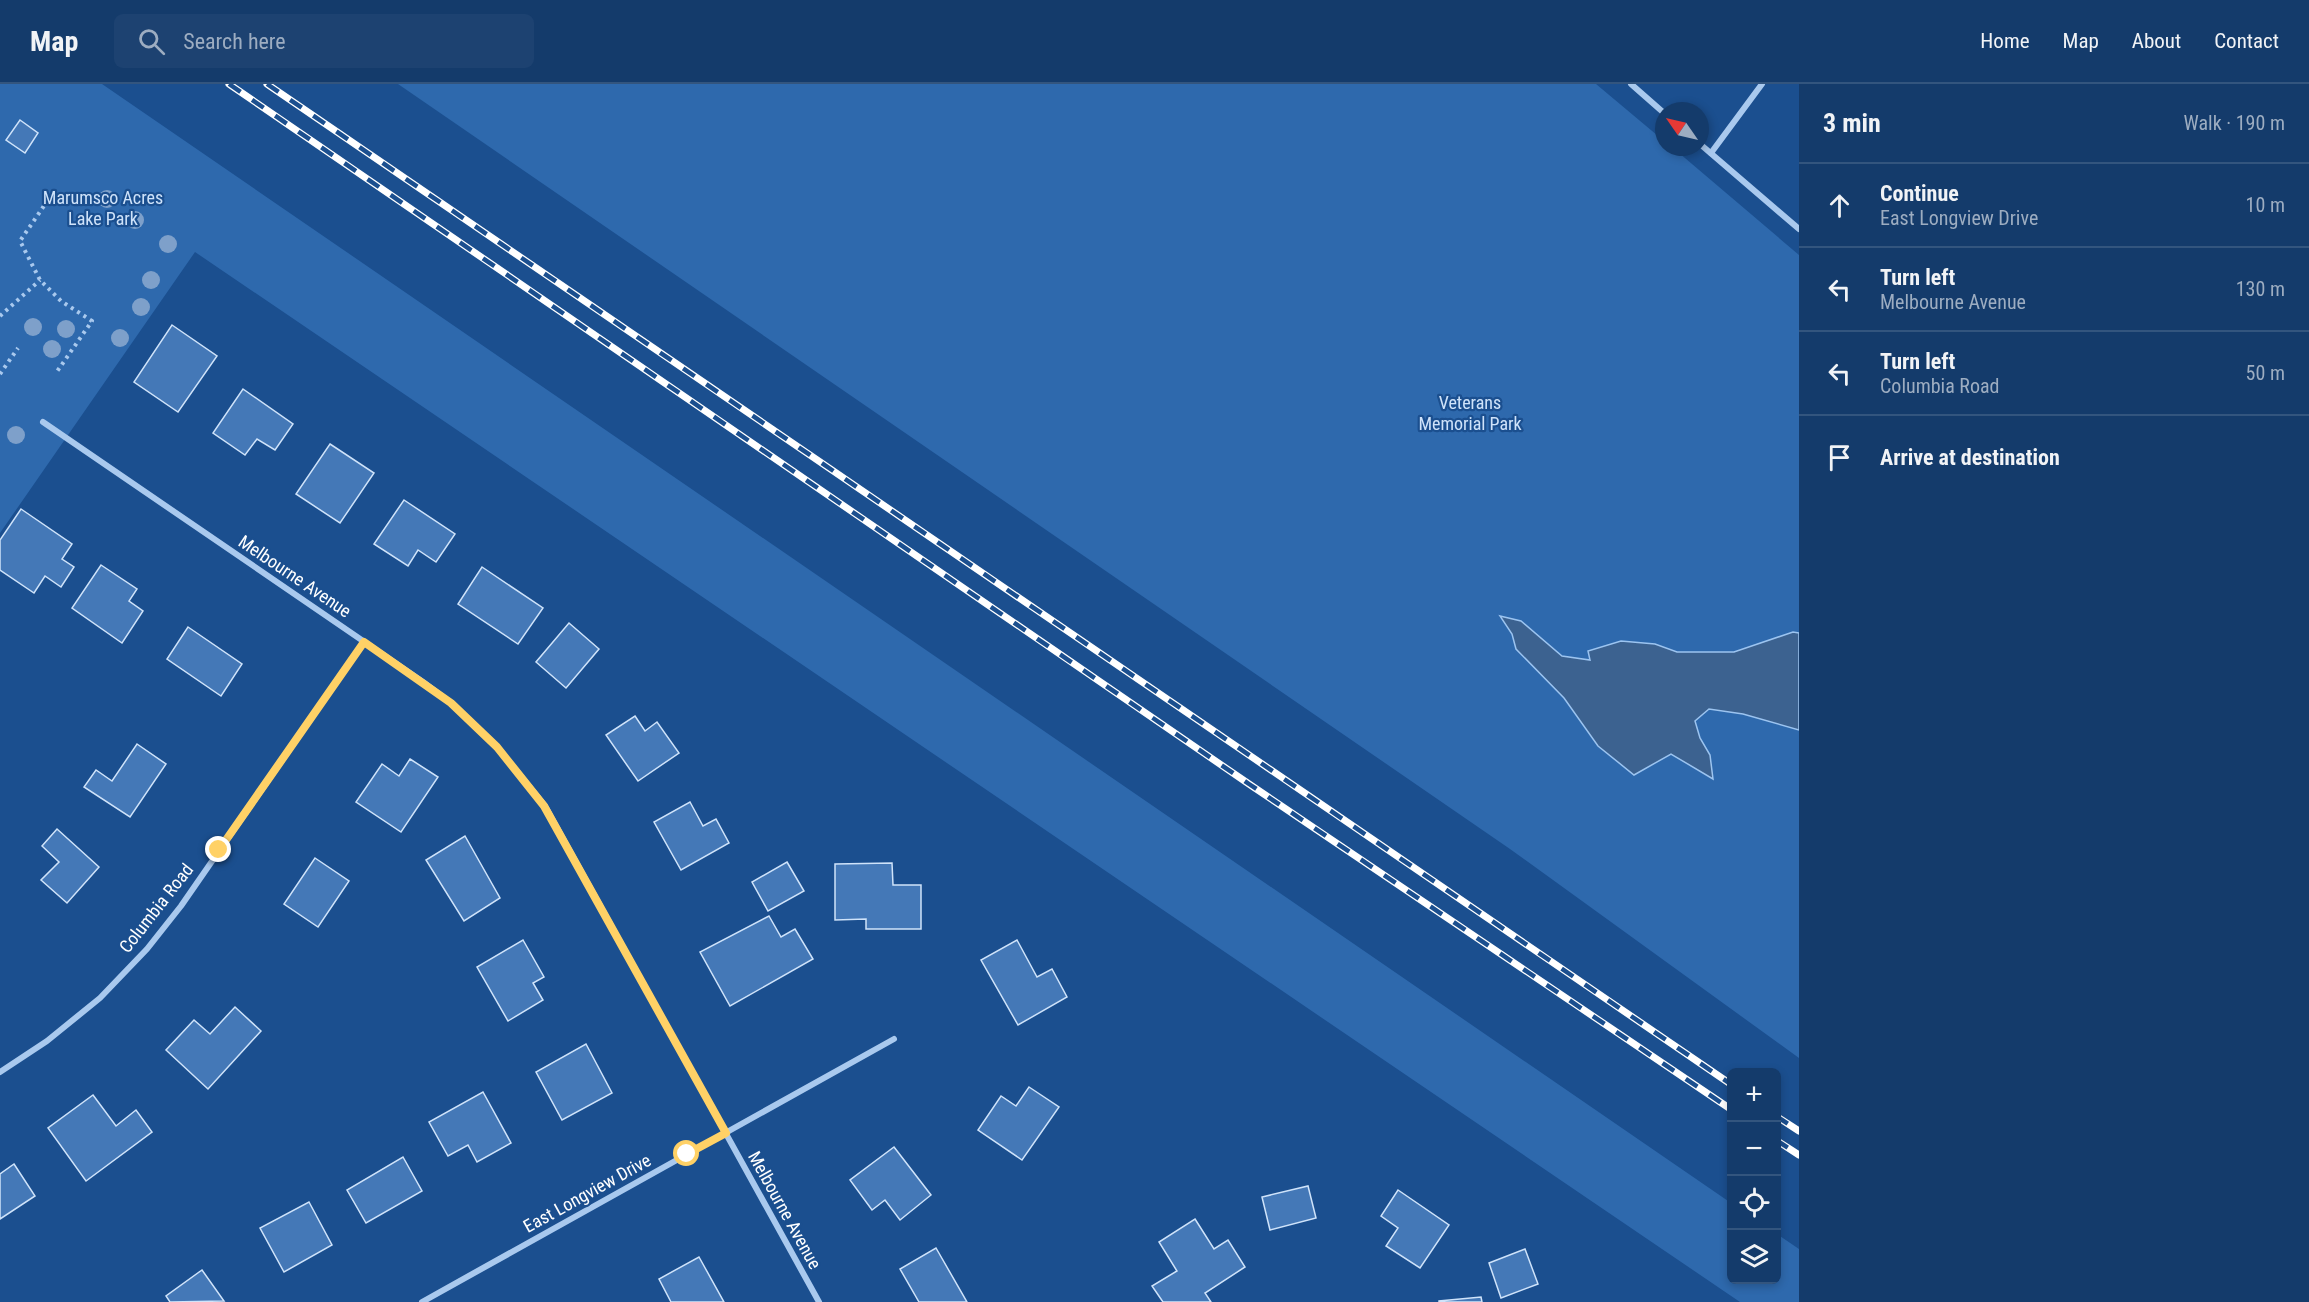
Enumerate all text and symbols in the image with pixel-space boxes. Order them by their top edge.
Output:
search box [114,14,534,68]
text: Map [30,25,78,58]
icon: search [135,25,168,58]
text: Search here [183,29,286,54]
text: Home [1980,29,2030,53]
text: Map [2063,29,2099,53]
text: About [2132,29,2181,53]
text: Contact [2214,29,2279,53]
north arrow [1655,102,1709,156]
text: 3 min [1823,108,1881,138]
text: Walk · 190 m [2184,111,2285,135]
text: Continue [1880,181,1959,206]
park label: Marumsco Acres Lake Park [43,187,163,229]
icon: ahead [1823,189,1856,222]
text: 10 m [2246,193,2285,217]
text: East Longview Drive [1880,206,2038,230]
text: Turn left [1880,265,1955,290]
icon: left [1823,273,1856,306]
text: 130 m [2236,277,2285,301]
text: Melbourne Avenue [1880,290,2026,314]
text: Turn left [1880,349,1955,374]
icon: left [1823,357,1856,390]
text: 50 m [2246,361,2285,385]
text: Columbia Road [1880,374,1999,398]
park label: Veterans Memorial Park [1418,392,1522,434]
icon: arrive [1823,441,1856,474]
text: Arrive at destination [1880,445,2060,470]
street label: Melbourne Avenue [235,531,355,621]
route end [205,836,231,862]
street label: Columbia Road [115,859,197,957]
map controls [1727,1068,1781,1284]
button: + [1727,1068,1781,1122]
button: − [1727,1122,1781,1176]
route start [673,1140,699,1166]
street label: Melbourne Avenue [744,1147,826,1273]
street label: East Longview Drive [520,1149,654,1237]
button: locate [1727,1176,1781,1230]
button: layers [1727,1230,1781,1284]

